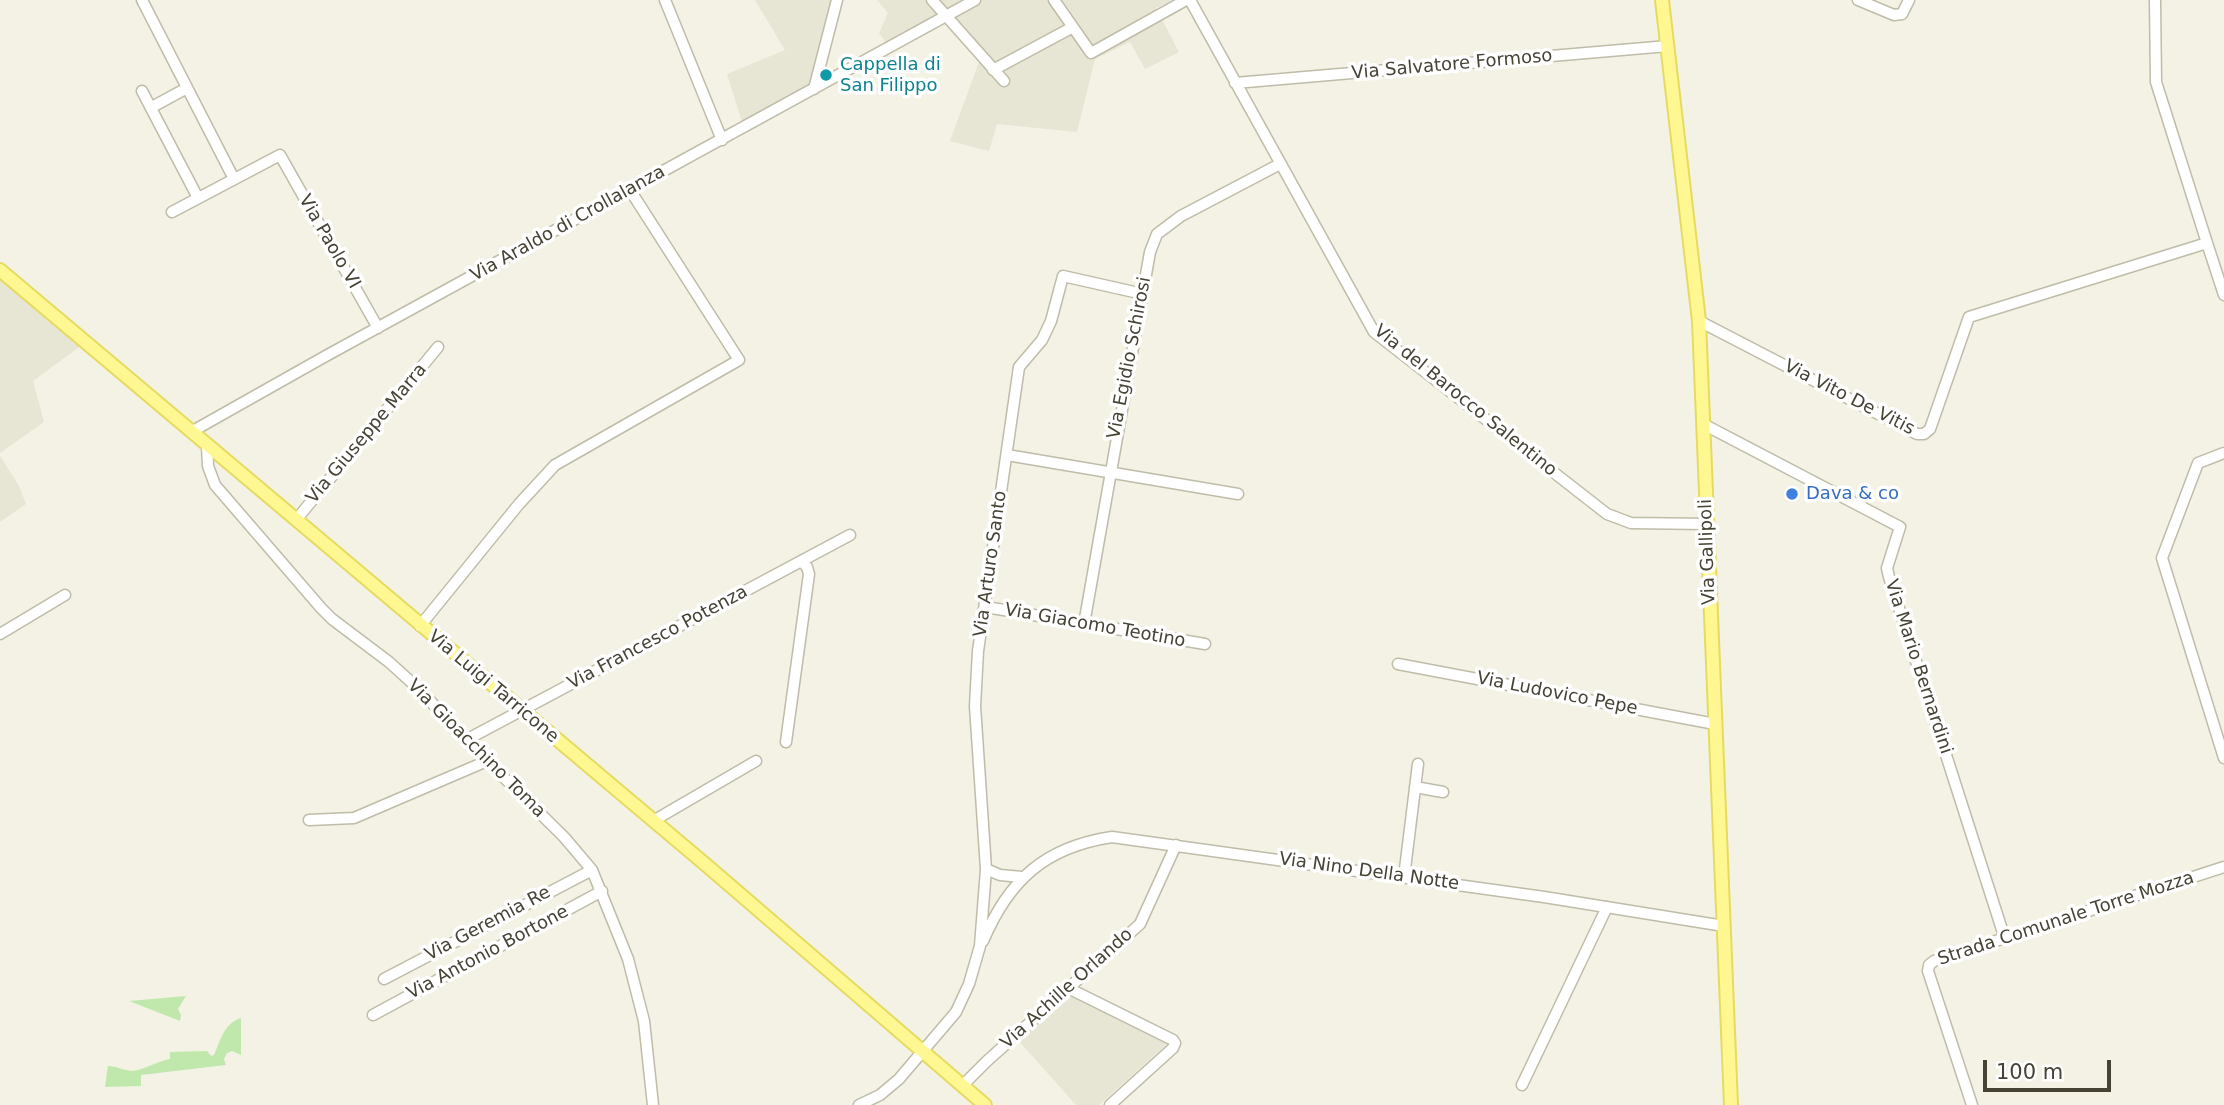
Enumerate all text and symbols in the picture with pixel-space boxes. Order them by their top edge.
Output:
street label: Via Salvatore Formoso [1351,45,1553,85]
place label: Cappella di San Filippo [840,54,941,96]
marker: Cappella di San Filippo [818,67,834,83]
street label: Via Araldo di Crollalanza [467,161,669,287]
street label: Via Paolo VI [293,191,365,293]
street label: Via Egidio Schirosi [1104,275,1156,441]
street label: Via del Barocco Salentino [1369,320,1561,482]
street label: Via Vito De Vitis [1780,356,1918,440]
street label: Via Giuseppe Marra [302,360,432,508]
place label: Dava & co [1806,483,1899,505]
marker: Dava & co [1784,486,1800,502]
street label: Via Arturo Santo [970,489,1012,639]
street label: Via Gallipoli [1695,499,1721,605]
street label: Via Mario Bernardini [1880,577,1956,757]
street label: Via Francesco Potenza [564,581,752,695]
street label: Via Giacomo Teotino [1003,599,1187,653]
street label: Via Luigi Tarricone [423,626,563,748]
street label: Via Ludovico Pepe [1475,668,1639,720]
street label: Via Gioacchino Toma [402,675,550,823]
street label: Via Nino Della Notte [1278,849,1460,895]
street label: Strada Comunale Torre Mozza [1935,867,2197,971]
street label: Via Geremia Re [422,882,554,966]
street label: Via Antonio Bortone [403,901,573,1005]
street label: Via Achille Orlando [997,924,1137,1054]
scale bar [1986,1046,2114,1090]
text: 100 m [1996,1060,2063,1084]

